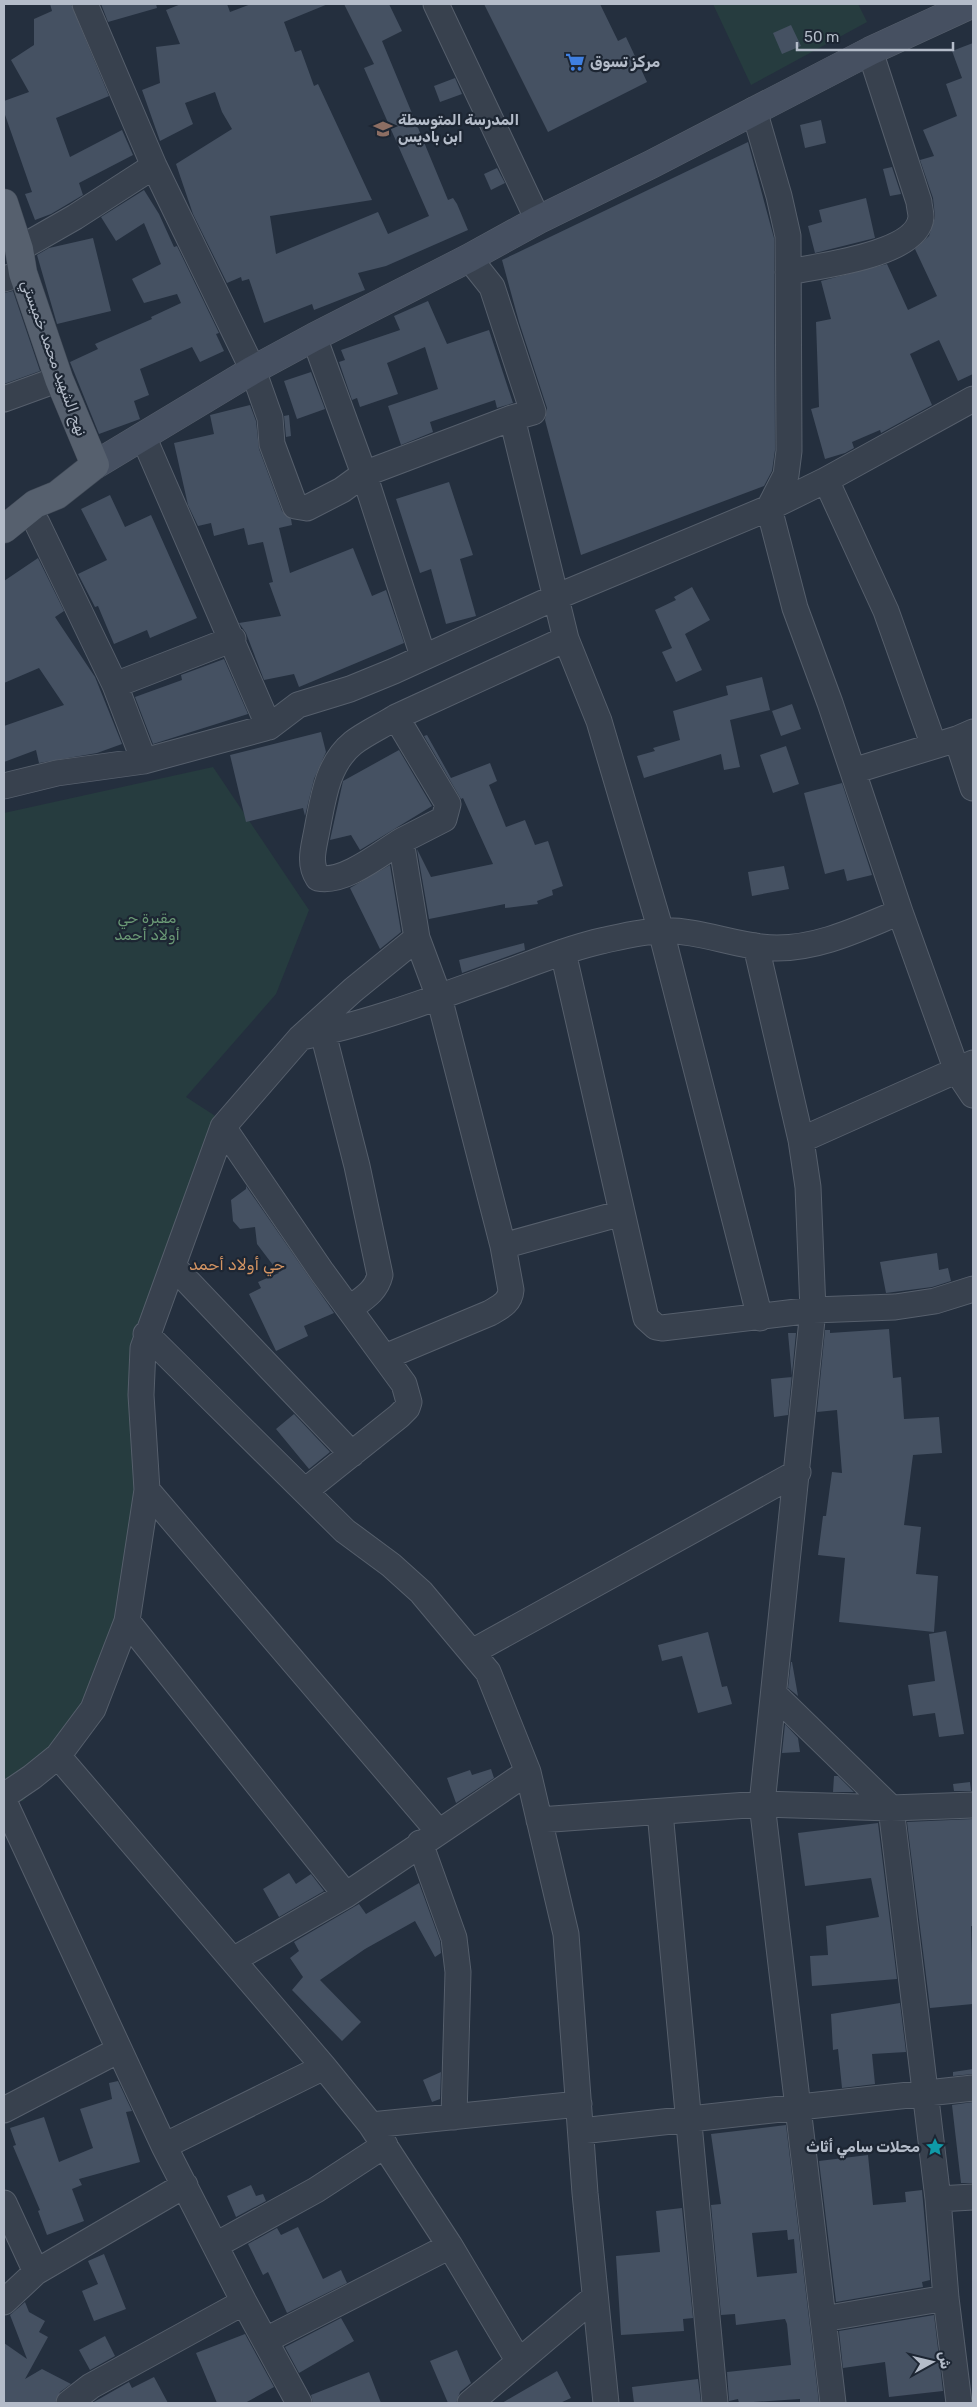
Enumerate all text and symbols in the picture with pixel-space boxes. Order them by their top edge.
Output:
scale bar [797,20,953,52]
text: 50 m [804,28,839,46]
supermarket icon: مركز تسوق [564,51,586,73]
place label: مركز تسوق [590,53,660,71]
place label: المدرسة المتوسطة ابن باديس [398,111,519,146]
school or university icon: المدرسة المتوسطة ابن باديس [372,118,394,140]
street label: نهج الشهيد محمد خميستي [15,277,91,440]
park label: مقبرة حي أولاد أحمد [114,909,180,945]
district label: حي أولاد أحمد [189,1255,285,1277]
place icon: محلات سامي أثاث [924,2136,946,2158]
place label: محلات سامي أثاث [806,2138,920,2159]
north arrow [907,2337,957,2387]
text: ش [935,2350,954,2370]

